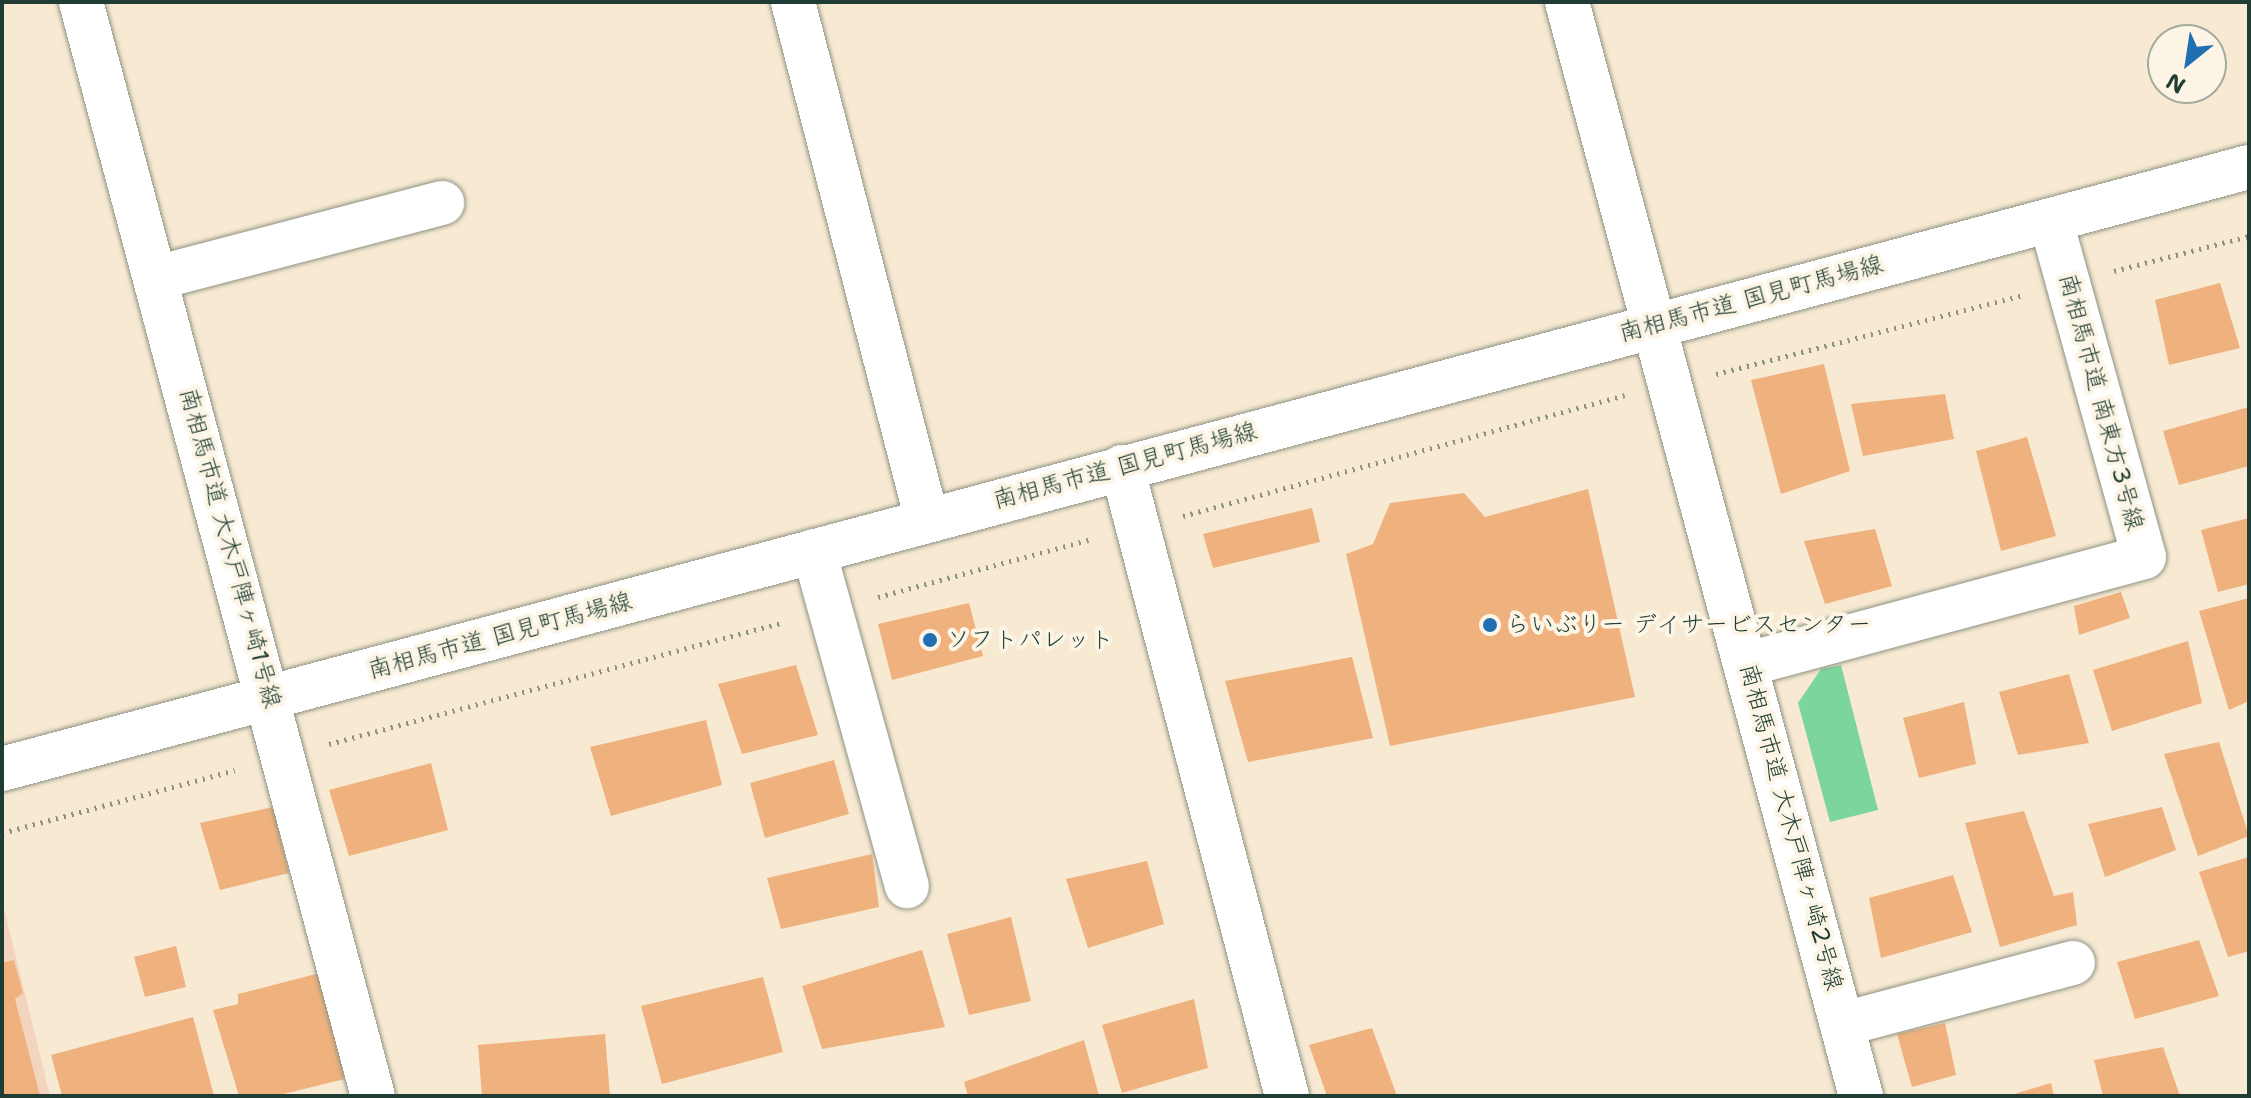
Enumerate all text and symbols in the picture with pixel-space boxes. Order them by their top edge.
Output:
north arrow [2147,24,2227,104]
text: N [2161,67,2191,100]
street label: 南相馬市道 国見町馬場線 [1616,250,1886,348]
street label: 南相馬市道 南東方3号線 [2053,270,2149,534]
street label: 南相馬市道 大木戸陣ヶ崎1号線 [173,385,287,711]
street label: 南相馬市道 国見町馬場線 [990,417,1260,515]
street label: 南相馬市道 国見町馬場線 [365,587,635,685]
place label: らいぶりー デイサービスセンター [1506,611,1873,639]
marker: らいぶりー デイサービスセンター [1481,616,1499,634]
place label: ソフトパレット [946,626,1114,654]
marker: ソフトパレット [921,631,939,649]
street label: 南相馬市道 大木戸陣ヶ崎2号線 [1733,661,1849,993]

